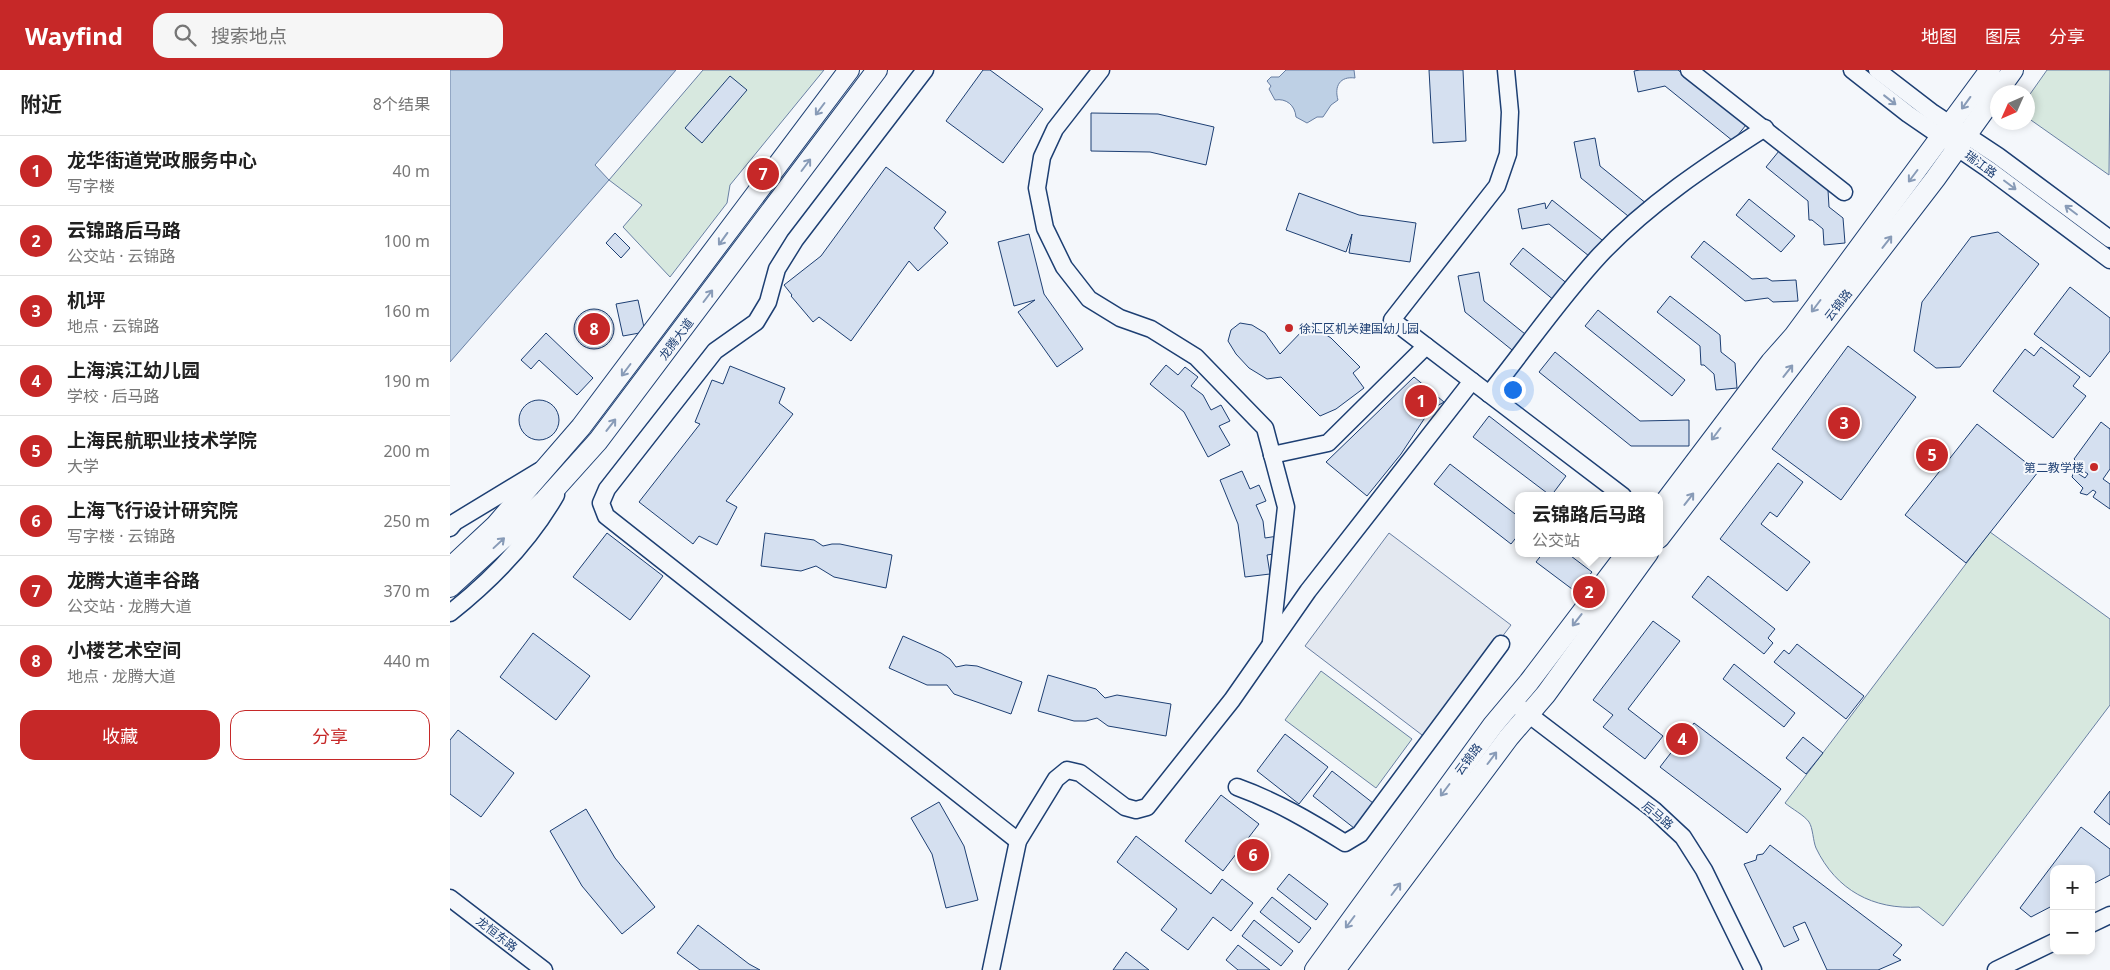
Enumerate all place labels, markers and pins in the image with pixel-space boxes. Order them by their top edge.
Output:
pin: 7 [747,155,779,193]
pin: 8 [578,310,610,348]
place label: 徐汇区机关建国幼儿园 [1299,320,1419,337]
marker: 徐汇区机关建国幼儿园 [1283,322,1295,334]
pin: 1 [1405,382,1437,420]
pin: 3 [1828,404,1860,442]
pin: 5 [1916,436,1948,474]
place label: 第二教学楼 [2024,459,2084,476]
marker: 第二教学楼 [2088,461,2100,473]
pin: 2 [1573,573,1605,611]
pin: 4 [1666,720,1698,758]
pin: 6 [1237,836,1269,874]

